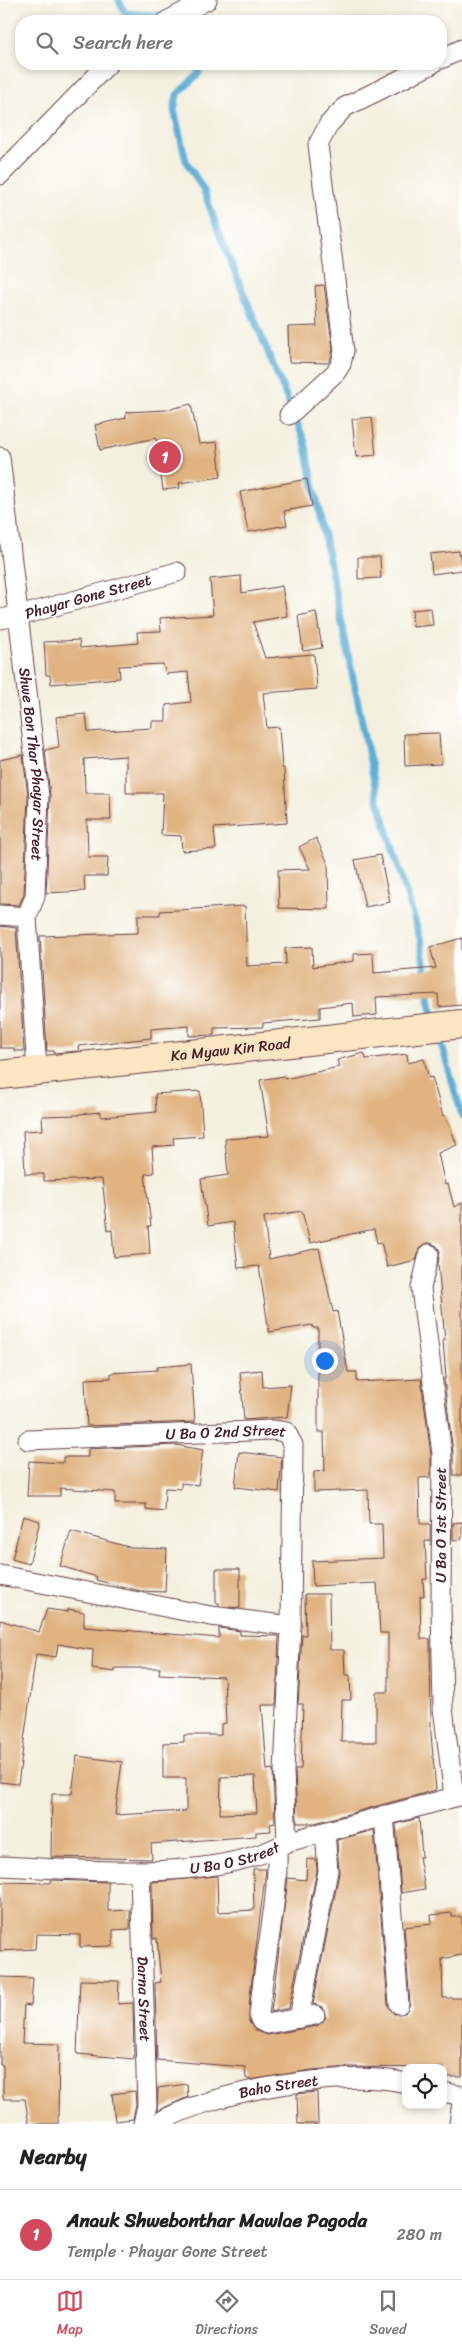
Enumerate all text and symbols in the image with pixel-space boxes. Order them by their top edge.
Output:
search box [15,15,447,70]
text: Search here [73,26,173,59]
icon: search [33,29,61,57]
pin: 1 [149,438,181,476]
street label: Phayar Gone Street [22,567,155,627]
street label: Shwe Bon Thar Phayar Street [11,666,52,862]
street label: Ka Myaw Kin Road [169,1030,293,1069]
your location [312,1348,338,1374]
street label: U Ba O 2nd Street [165,1417,288,1447]
street label: U Ba O 1st Street [428,1467,454,1583]
street label: U Ba O Street [188,1834,285,1881]
street label: Darna Street [130,1956,158,2042]
map controls [402,2064,447,2109]
button: locate [402,2064,447,2109]
street label: Baho Street [236,2067,320,2106]
text: Nearby [20,2138,86,2176]
text: Anauk Shwebonthar Mawlae Pagoda [67,2204,367,2237]
text: 1 [33,2220,39,2249]
text: 280 m [397,2220,442,2249]
text: Temple · Phayar Gone Street [67,2237,267,2266]
tab: Map [56,2287,84,2342]
tab: Directions [195,2287,258,2342]
tab: Saved [369,2287,406,2342]

